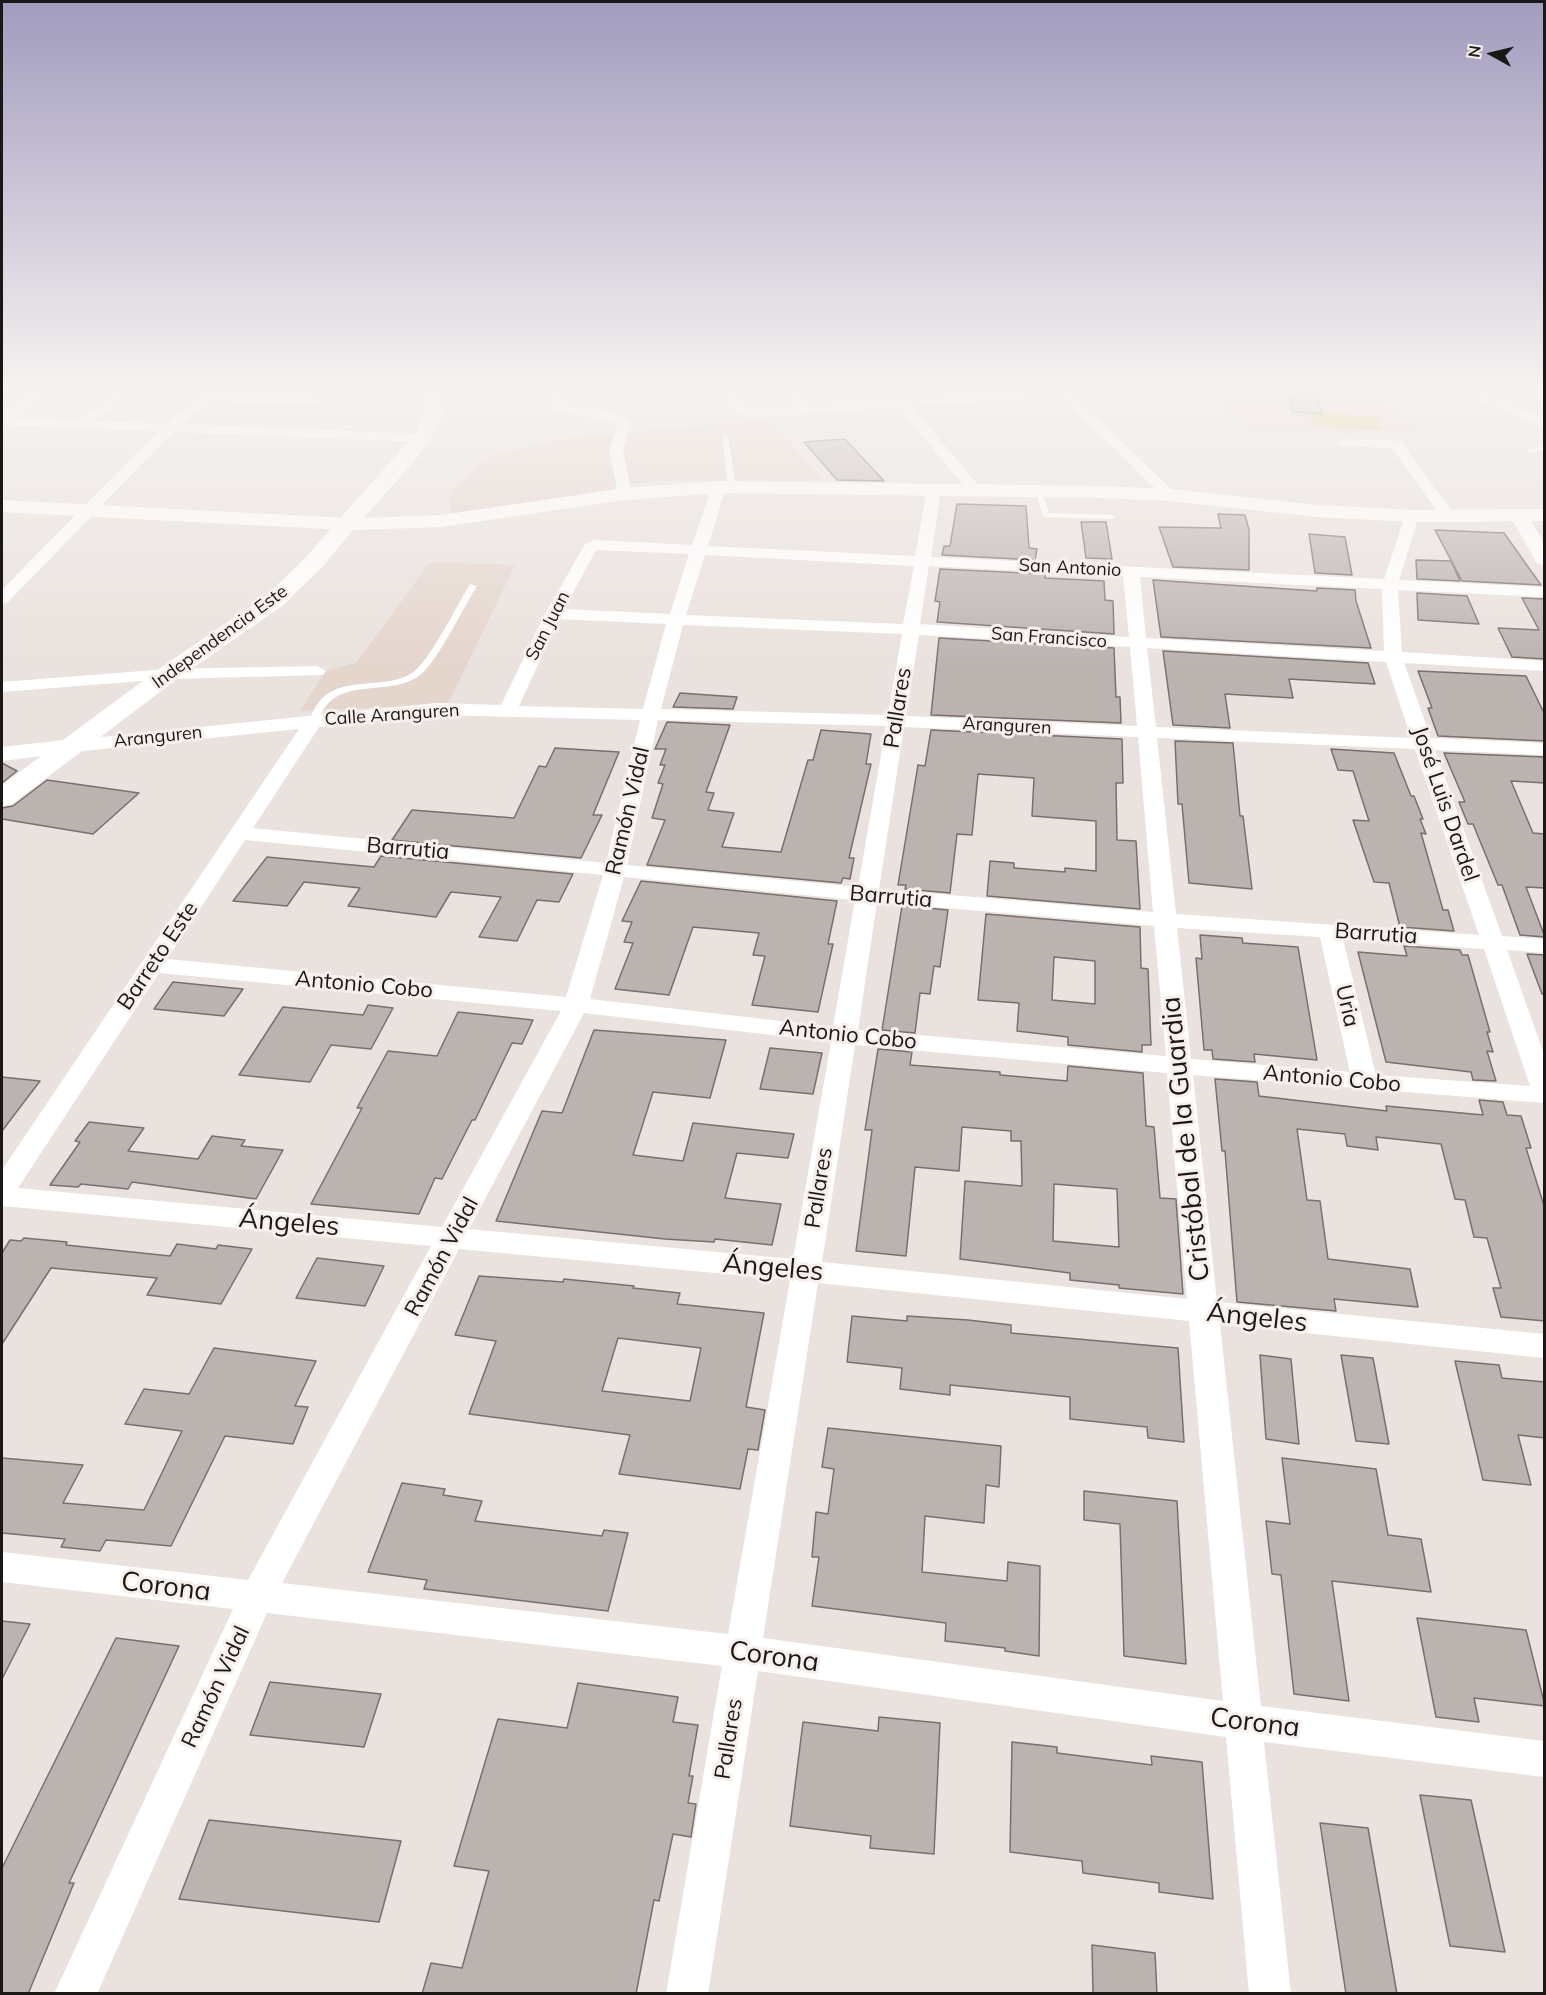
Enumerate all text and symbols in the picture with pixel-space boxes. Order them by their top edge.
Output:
north arrow [1462,24,1522,84]
text: N [1463,44,1485,59]
street label: San Antonio [1018,555,1122,581]
street label: Independencia Este [148,581,292,693]
street label: San Juan [521,588,575,664]
street label: San Francisco [990,623,1108,653]
street label: Pallares [879,666,917,750]
street label: Calle Aranguren [324,700,460,730]
street label: Aranguren [962,713,1052,739]
street label: Aranguren [113,722,203,752]
street label: José Luis Dardel [1406,723,1484,885]
street label: Ramón Vidal [600,744,656,878]
street label: Barrutia [366,832,450,866]
street label: Barrutia [849,880,933,914]
street label: Barreto Este [112,897,204,1015]
street label: Barrutia [1334,918,1418,950]
street label: Antonio Cobo [294,966,434,1004]
street label: Uria [1329,982,1365,1030]
street label: Cristóbal de la Guardia [1155,995,1217,1283]
street label: Antonio Cobo [778,1015,918,1055]
street label: Antonio Cobo [1262,1060,1402,1098]
street label: Pallares [800,1146,838,1230]
street label: Ramón Vidal [400,1193,484,1321]
street label: Ángeles [237,1202,341,1244]
street label: Ángeles [721,1247,825,1289]
street label: Ángeles [1205,1297,1309,1339]
street label: Corona [119,1565,213,1609]
street label: Ramón Vidal [176,1622,256,1752]
street label: Corona [727,1635,821,1679]
street label: Pallares [710,1697,748,1781]
street label: Corona [1208,1701,1302,1745]

